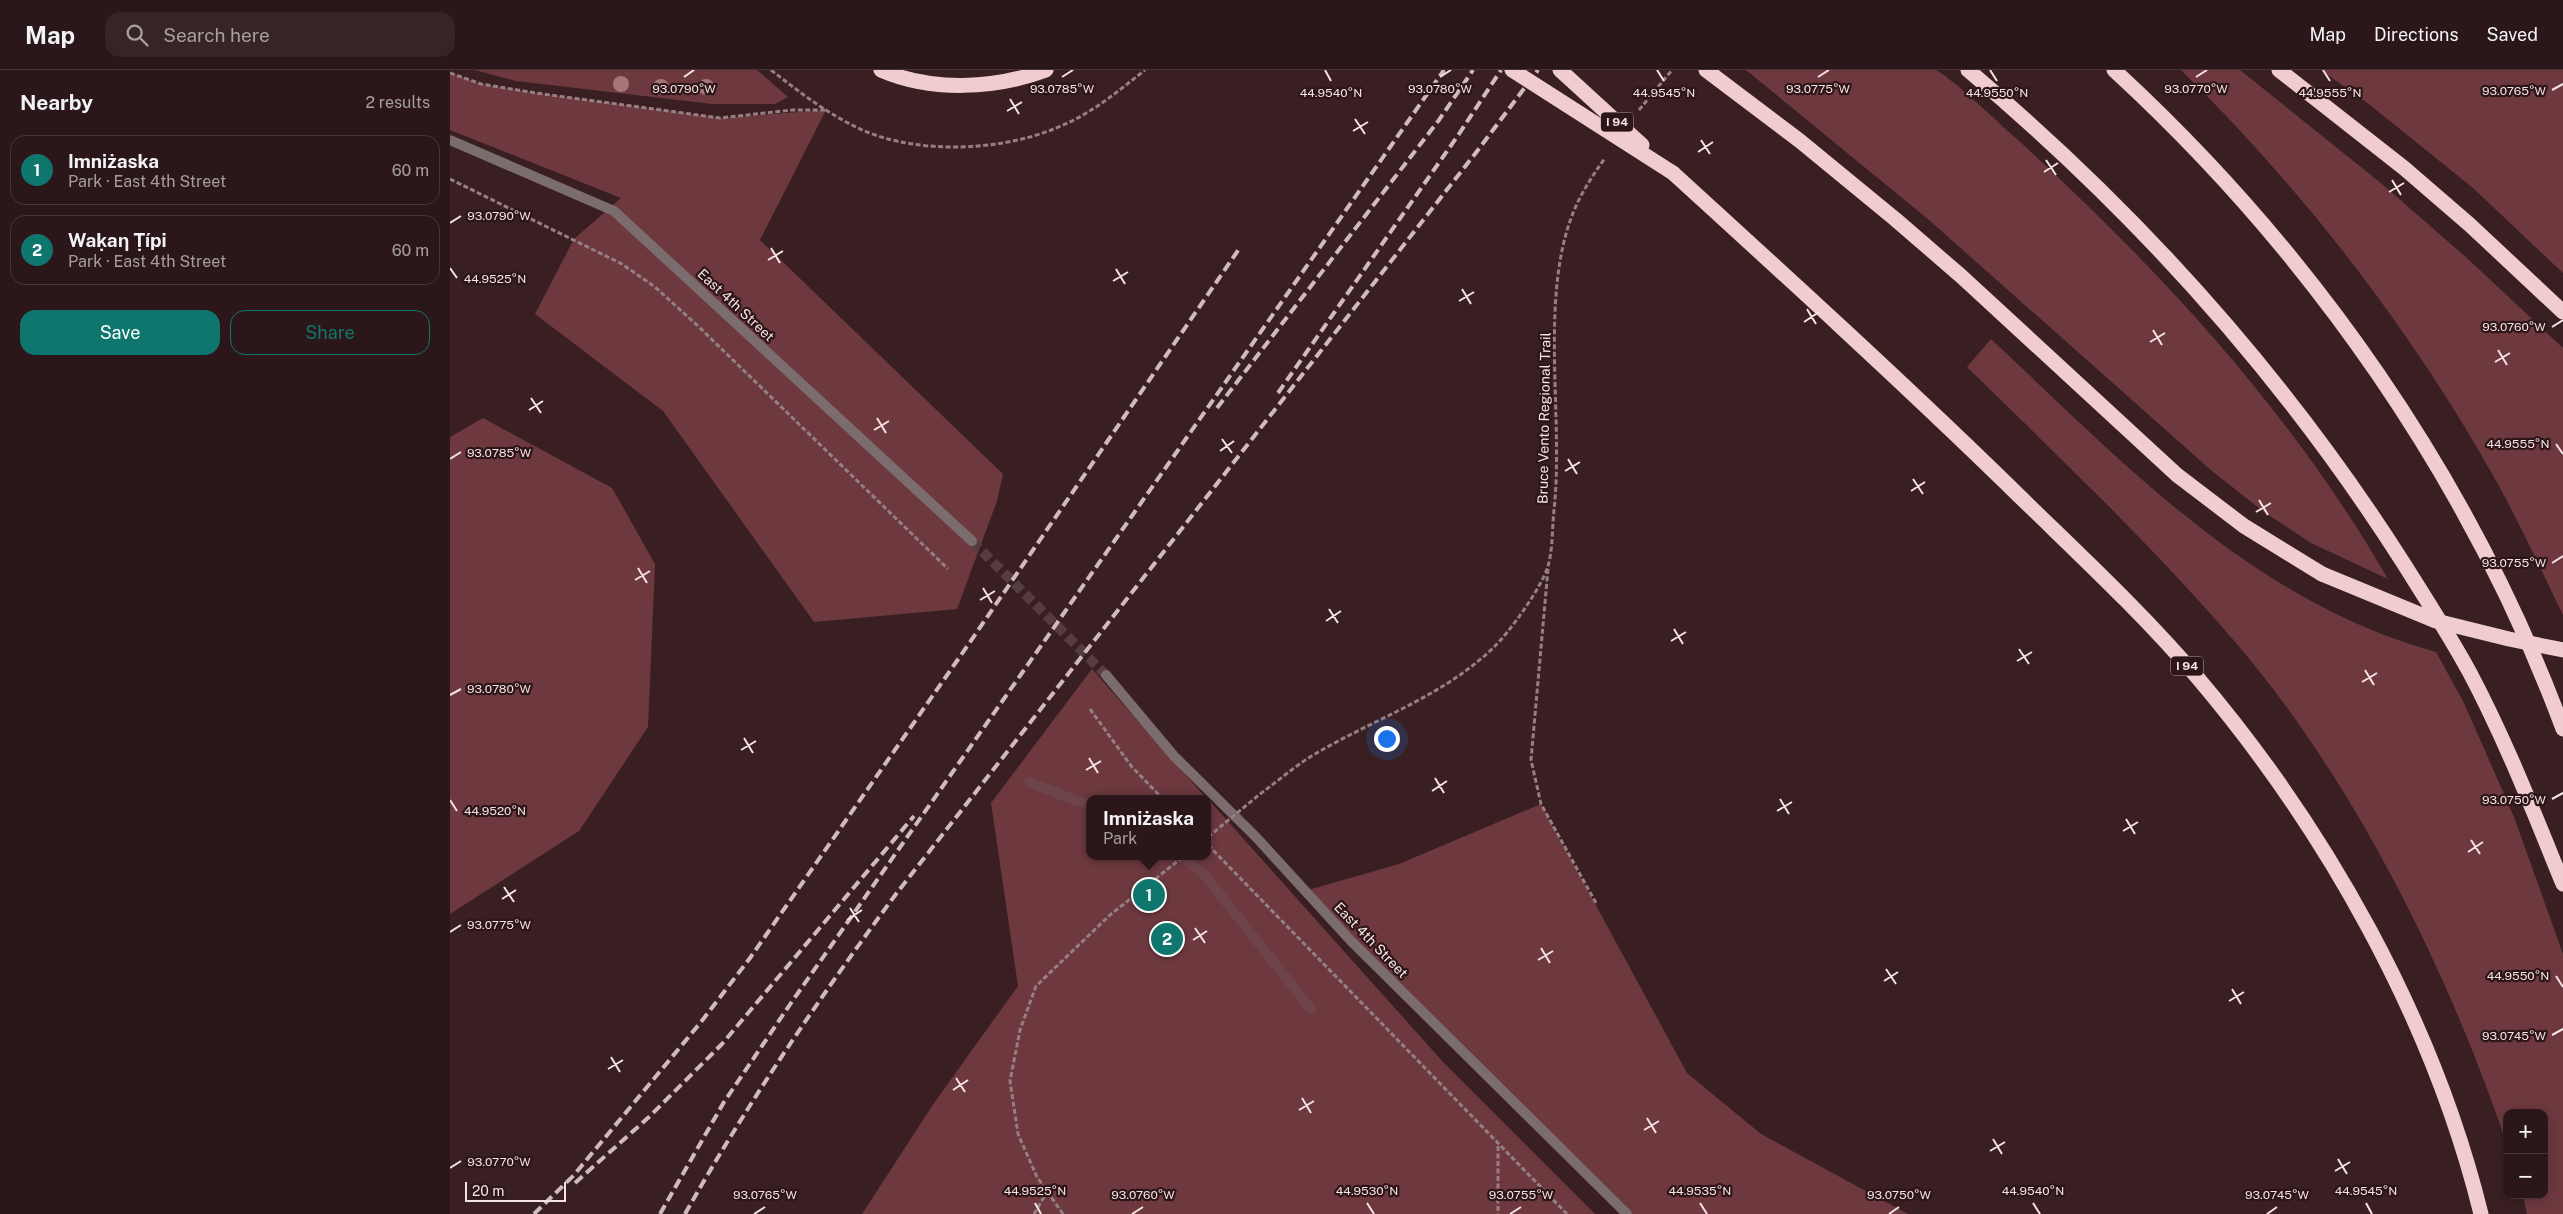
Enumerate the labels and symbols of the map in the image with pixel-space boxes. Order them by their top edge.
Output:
text: 93.0790°W [652,82,716,96]
text: 93.0785°W [1030,82,1095,96]
text: 93.0780°W [1408,82,1472,96]
text: 93.0775°W [1786,82,1851,96]
text: 93.0770°W [2164,82,2228,96]
text: 93.0765°W [2482,84,2547,98]
text: 44.9540°N [1300,86,1362,100]
text: 44.9545°N [1633,86,1695,100]
text: 44.9550°N [1966,86,2028,100]
text: 44.9555°N [2299,86,2361,100]
road number: I 94 [1601,112,1633,132]
text: 93.0790°W [467,209,531,223]
street label: East 4th Street [694,266,778,344]
text: 44.9525°N [464,272,526,286]
text: 93.0760°W [2482,320,2546,334]
street label: Bruce Vento Regional Trail [1535,332,1553,504]
text: 44.9555°N [2487,437,2549,451]
text: 93.0785°W [467,446,532,460]
text: 93.0755°W [2482,556,2547,570]
road number: I 94 [2171,656,2203,676]
text: 93.0780°W [467,682,531,696]
your location [1374,726,1400,752]
text: 93.0750°W [2482,793,2547,807]
text: 44.9520°N [464,804,526,818]
pin: 1 [1133,876,1165,914]
street label: East 4th Street [1331,899,1411,981]
text: 93.0775°W [467,918,532,932]
pin: 2 [1151,920,1183,958]
text: 44.9550°N [2487,969,2549,983]
text: 93.0745°W [2482,1029,2546,1043]
text: 93.0770°W [467,1155,531,1169]
scale bar [465,1179,566,1202]
text: 44.9525°N [1004,1184,1066,1198]
text: 44.9530°N [1336,1184,1398,1198]
text: 44.9535°N [1669,1184,1731,1198]
text: 44.9540°N [2002,1184,2064,1198]
text: 44.9545°N [2335,1184,2397,1198]
text: 93.0765°W [733,1188,798,1202]
text: 93.0760°W [1111,1188,1175,1202]
text: 93.0755°W [1489,1188,1554,1202]
text: 93.0750°W [1867,1188,1932,1202]
text: 93.0745°W [2245,1188,2309,1202]

